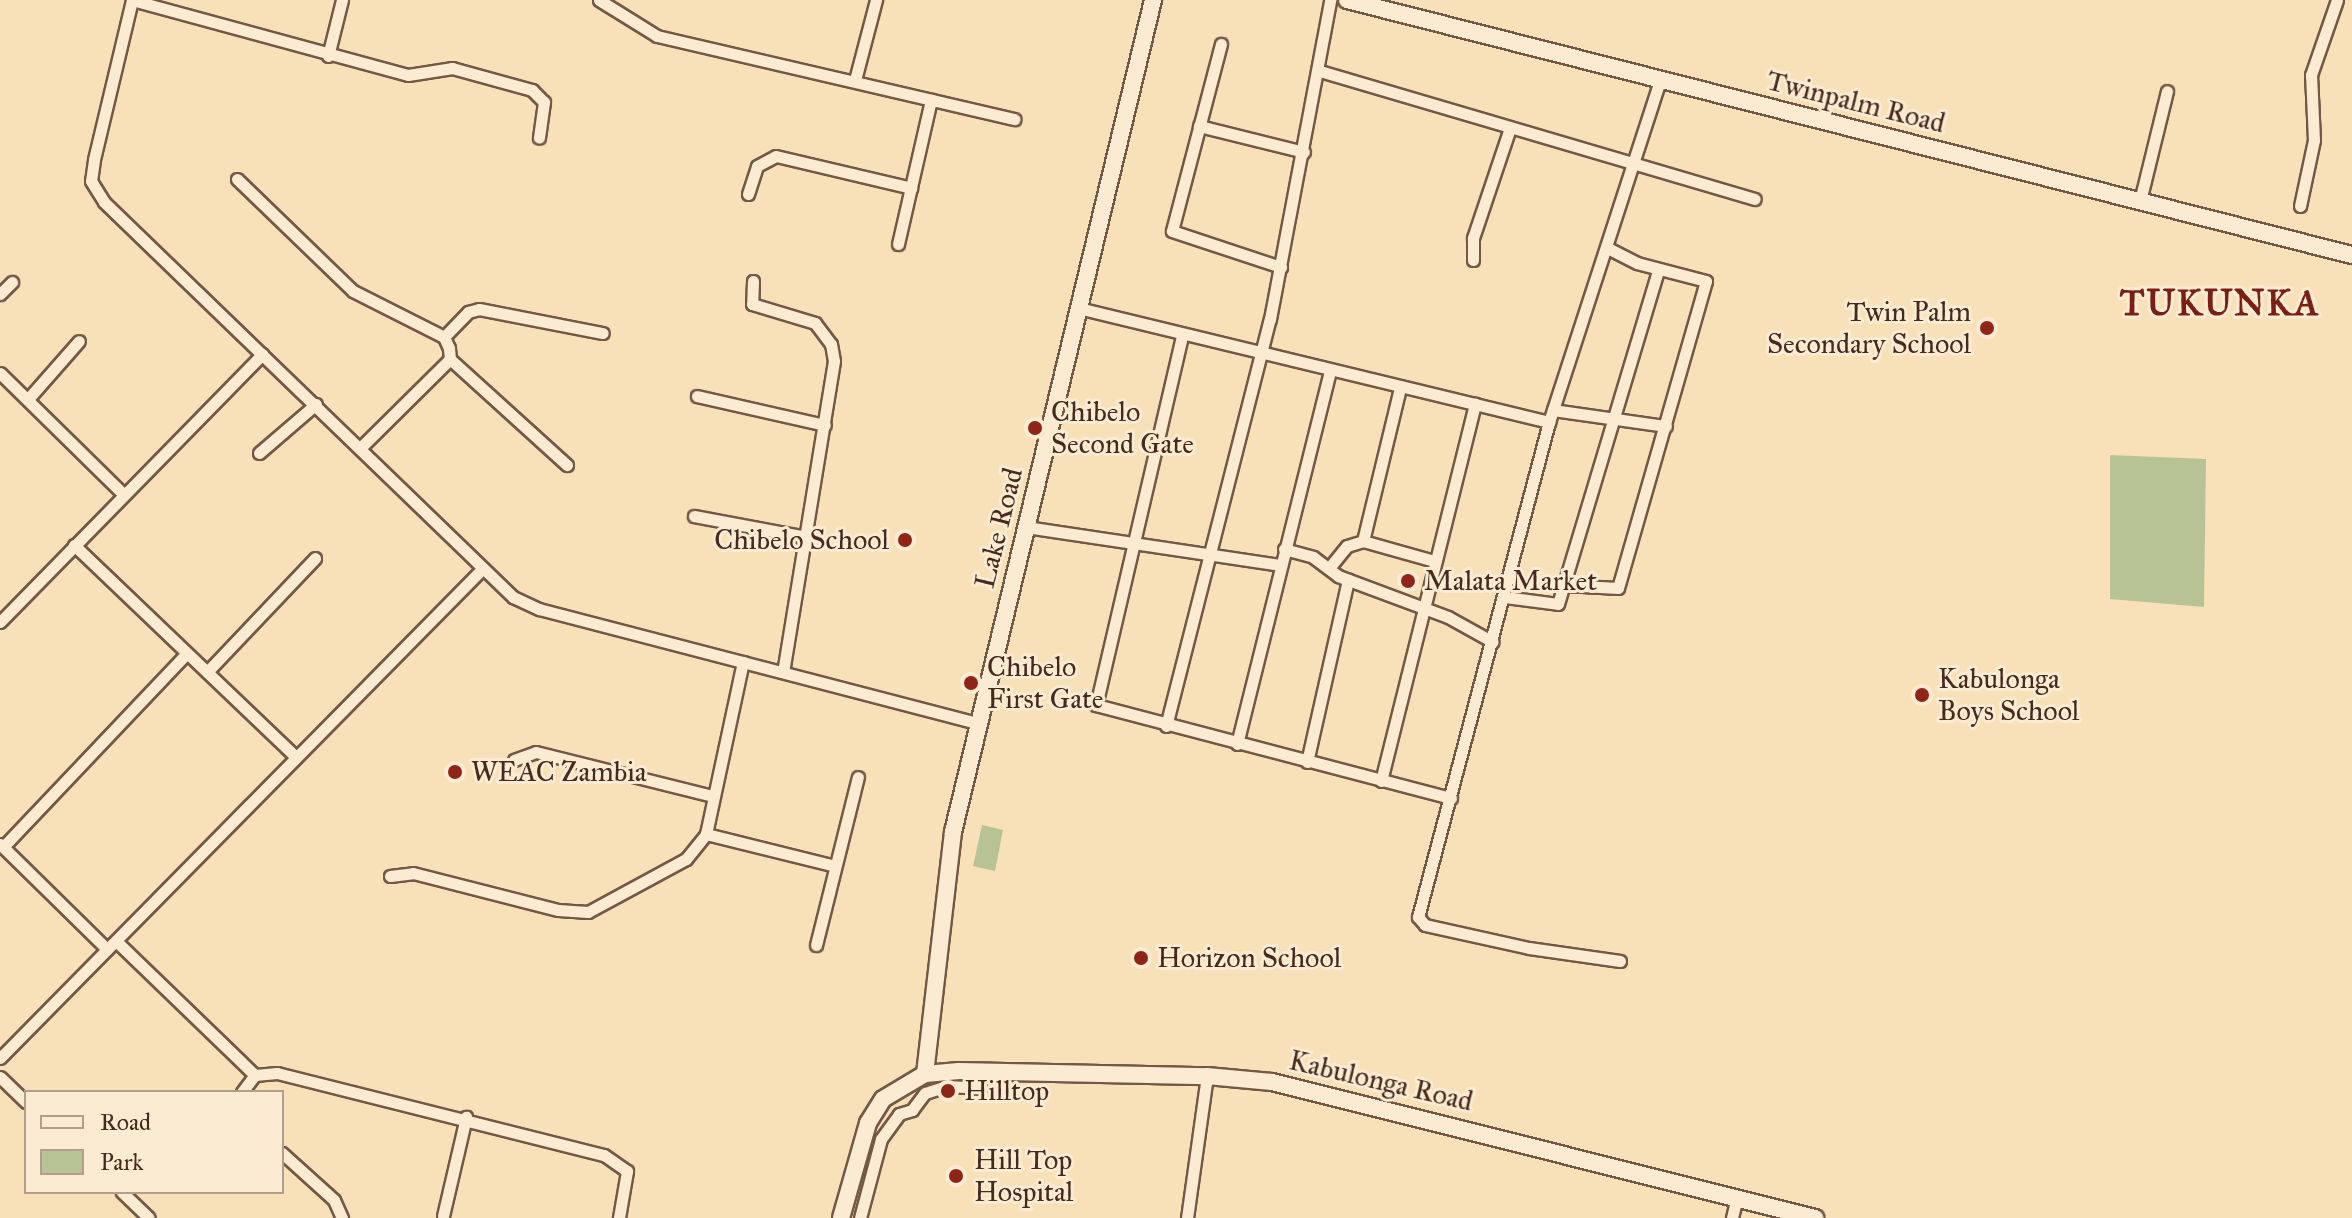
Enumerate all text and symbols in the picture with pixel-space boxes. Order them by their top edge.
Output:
street label: Twinpalm Road [1763,64,1949,140]
district label: TUKUNKA [2120,282,2320,326]
place label: Twin Palm Secondary School [1767,295,1971,361]
marker: Twin Palm Secondary School [1978,319,1996,337]
place label: Chibelo Second Gate [1051,395,1194,461]
marker: Chibelo Second Gate [1026,419,1044,437]
street label: Lake Road [968,464,1030,592]
place label: Chibelo School [714,523,889,557]
marker: Chibelo School [896,531,914,549]
place label: Malata Market [1424,564,1597,598]
marker: Malata Market [1399,572,1417,590]
place label: Chibelo First Gate [987,650,1104,716]
place label: Kabulonga Boys School [1938,662,2079,728]
marker: Chibelo First Gate [962,674,980,692]
marker: Kabulonga Boys School [1913,686,1931,704]
place label: WEAC Zambia [471,755,647,789]
marker: WEAC Zambia [446,763,464,781]
place label: Horizon School [1157,941,1341,975]
marker: Horizon School [1132,949,1150,967]
street label: Kabulonga Road [1286,1044,1476,1118]
place label: Hilltop [964,1074,1049,1108]
marker: Hilltop [939,1082,957,1100]
legend [24,1090,284,1194]
text: Road [100,1107,151,1137]
place label: Hill Top Hospital [974,1143,1073,1209]
text: Park [100,1147,143,1177]
marker: Hill Top Hospital [945,1165,967,1187]

